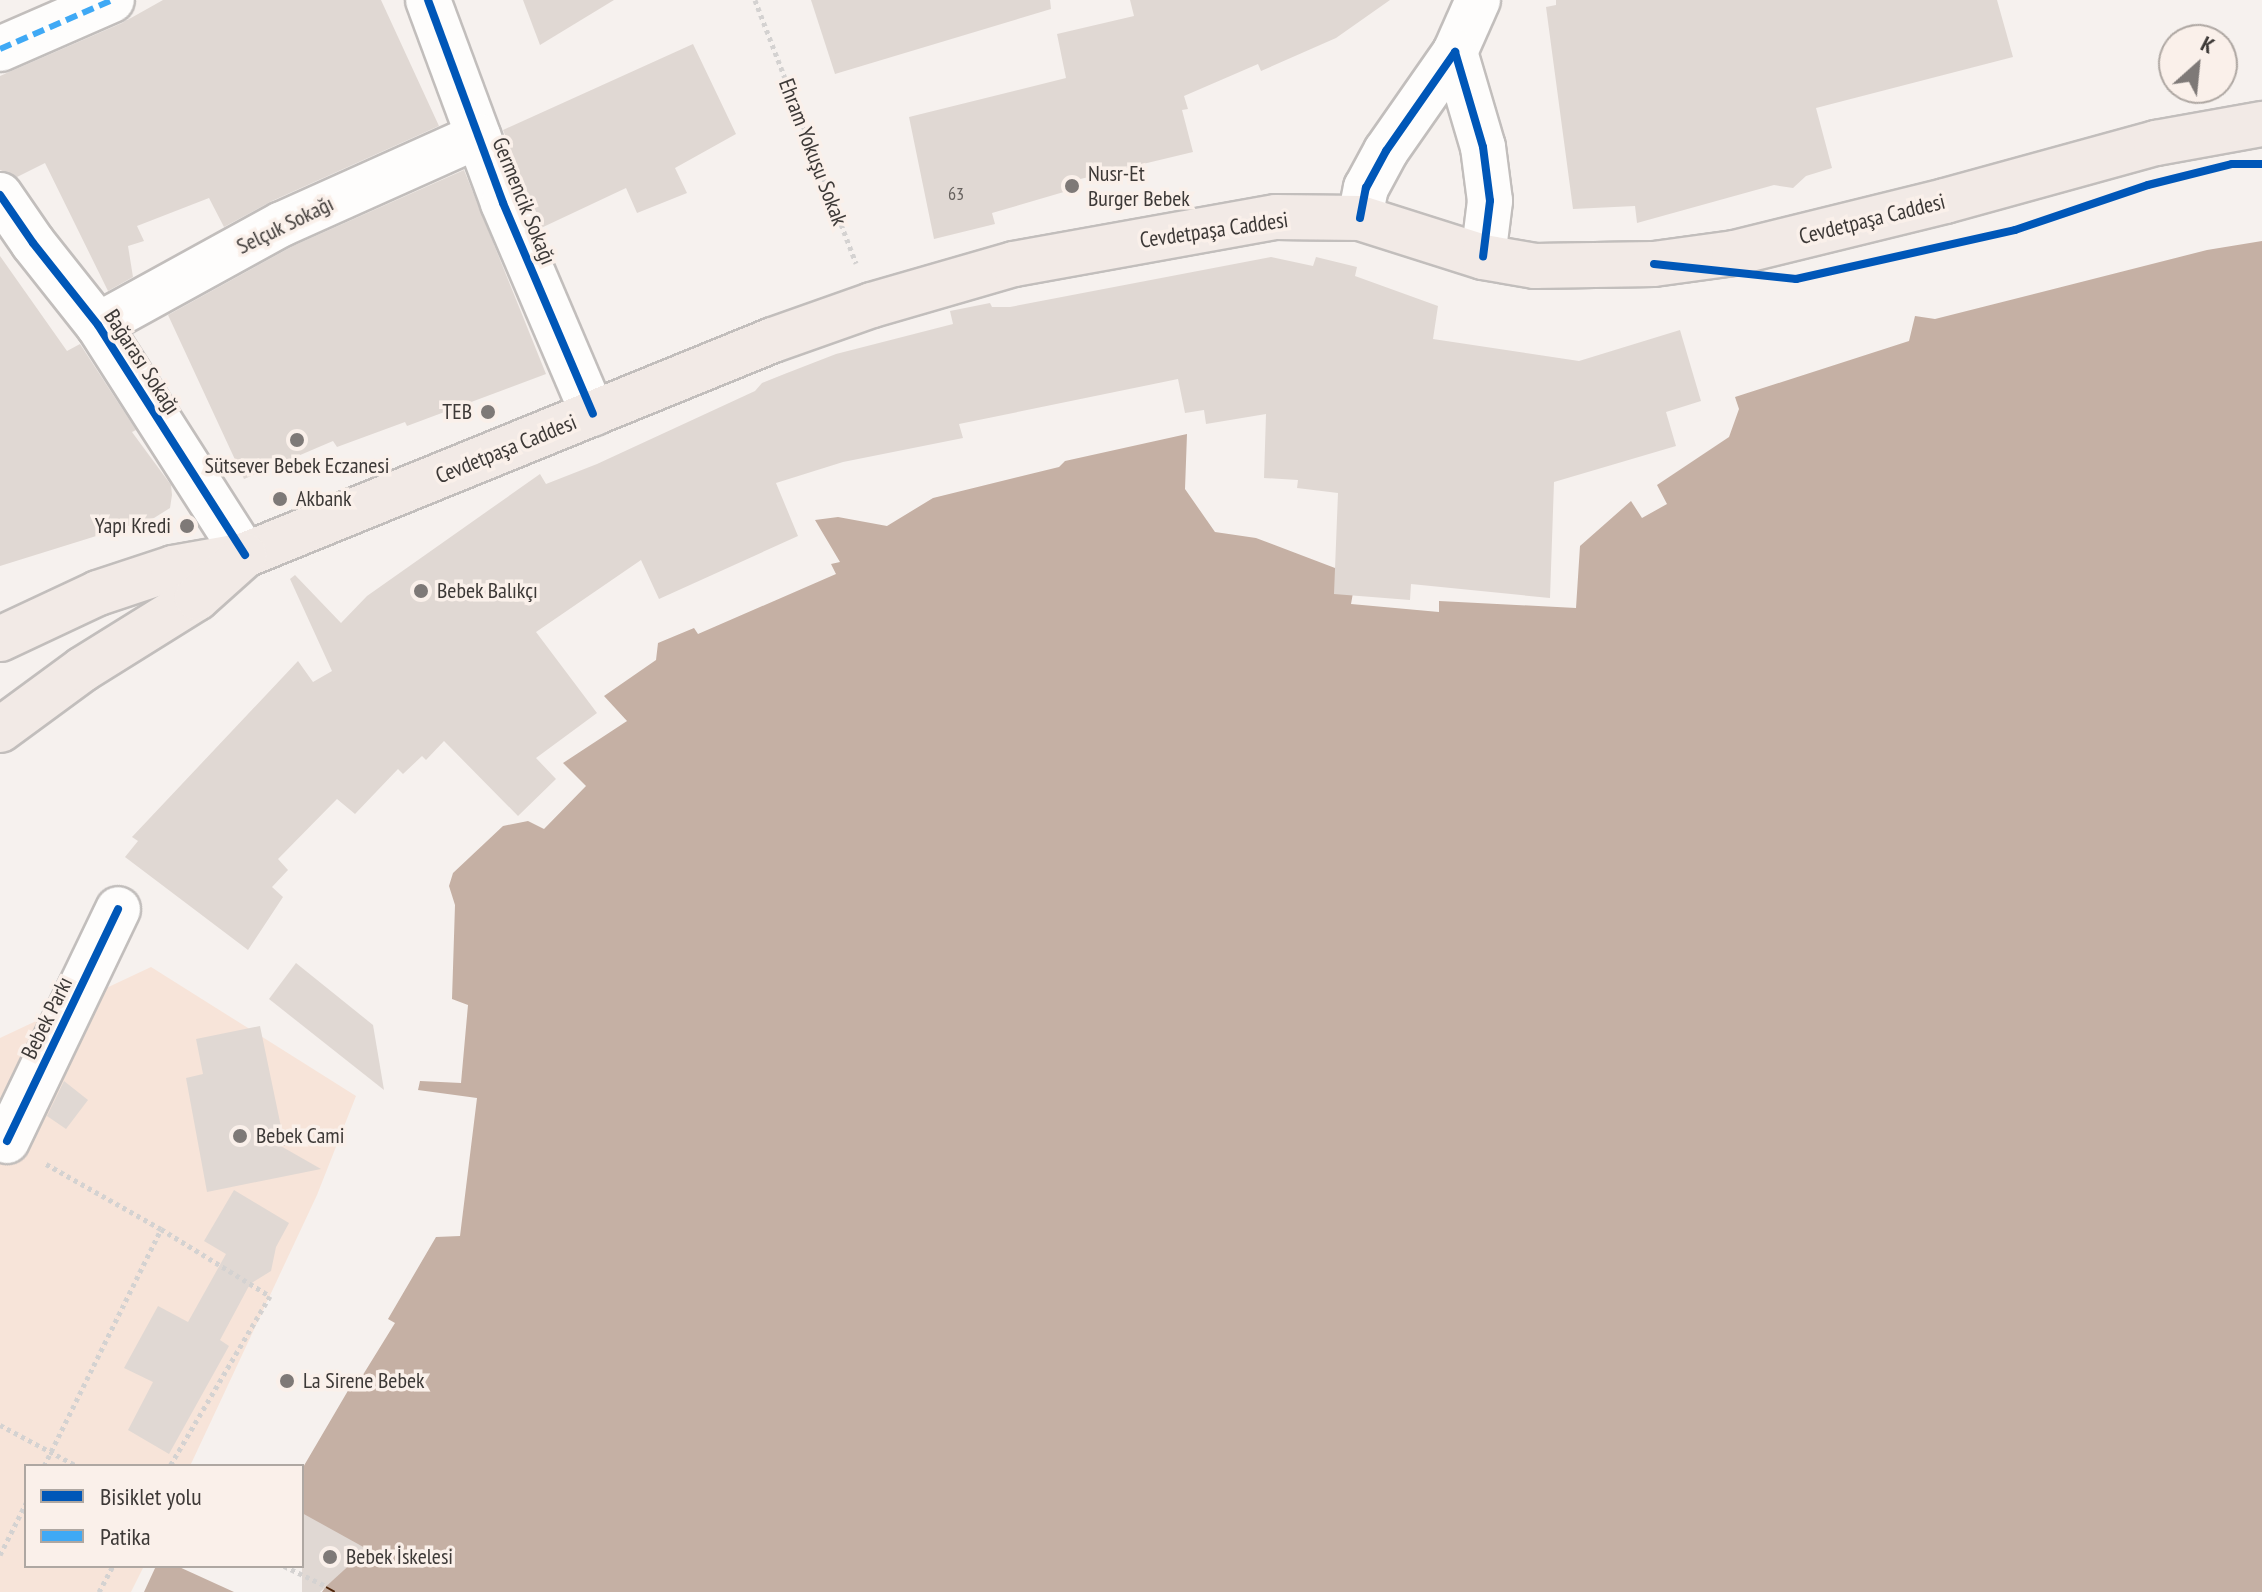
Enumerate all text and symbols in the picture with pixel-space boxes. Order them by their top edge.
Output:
north arrow [2158,24,2238,104]
text: K [2197,29,2219,59]
street label: Ehram Yokuşu Sokak [773,75,853,229]
street label: Germencik Sokağı [486,133,562,269]
place label: Nusr-Et Burger Bebek [1088,160,1190,212]
marker: Nusr-Et Burger Bebek [1063,177,1081,195]
house number: 63 [948,183,964,205]
street label: Cevdetpaşa Caddesi [1796,188,1948,250]
street label: Selçuk Sokağı [232,190,338,260]
street label: Cevdetpaşa Caddesi [1138,207,1290,253]
street label: Bağarası Sokağı [98,305,186,419]
place label: TEB [442,399,472,425]
marker: TEB [479,403,497,421]
street label: Cevdetpaşa Caddesi [432,409,580,489]
marker: Sütsever Bebek Eczanesi [288,431,306,449]
place label: Sütsever Bebek Eczanesi [204,453,390,479]
place label: Akbank [296,486,351,512]
marker: Akbank [271,490,289,508]
place label: Yapı Kredi [95,513,171,539]
marker: Yapı Kredi [178,517,196,535]
place label: Bebek Balıkçı [437,578,538,604]
marker: Bebek Balıkçı [412,582,430,600]
street label: Bebek Parkı [16,972,78,1064]
place label: Bebek Cami [256,1123,345,1149]
marker: Bebek Cami [231,1127,249,1145]
place label: La Sirene Bebek [303,1368,425,1394]
marker: La Sirene Bebek [278,1372,296,1390]
legend [24,1464,304,1568]
text: Bisiklet yolu [100,1481,202,1512]
text: Patika [100,1521,151,1552]
place label: Bebek İskelesi [346,1544,454,1570]
marker: Bebek İskelesi [321,1548,339,1566]

